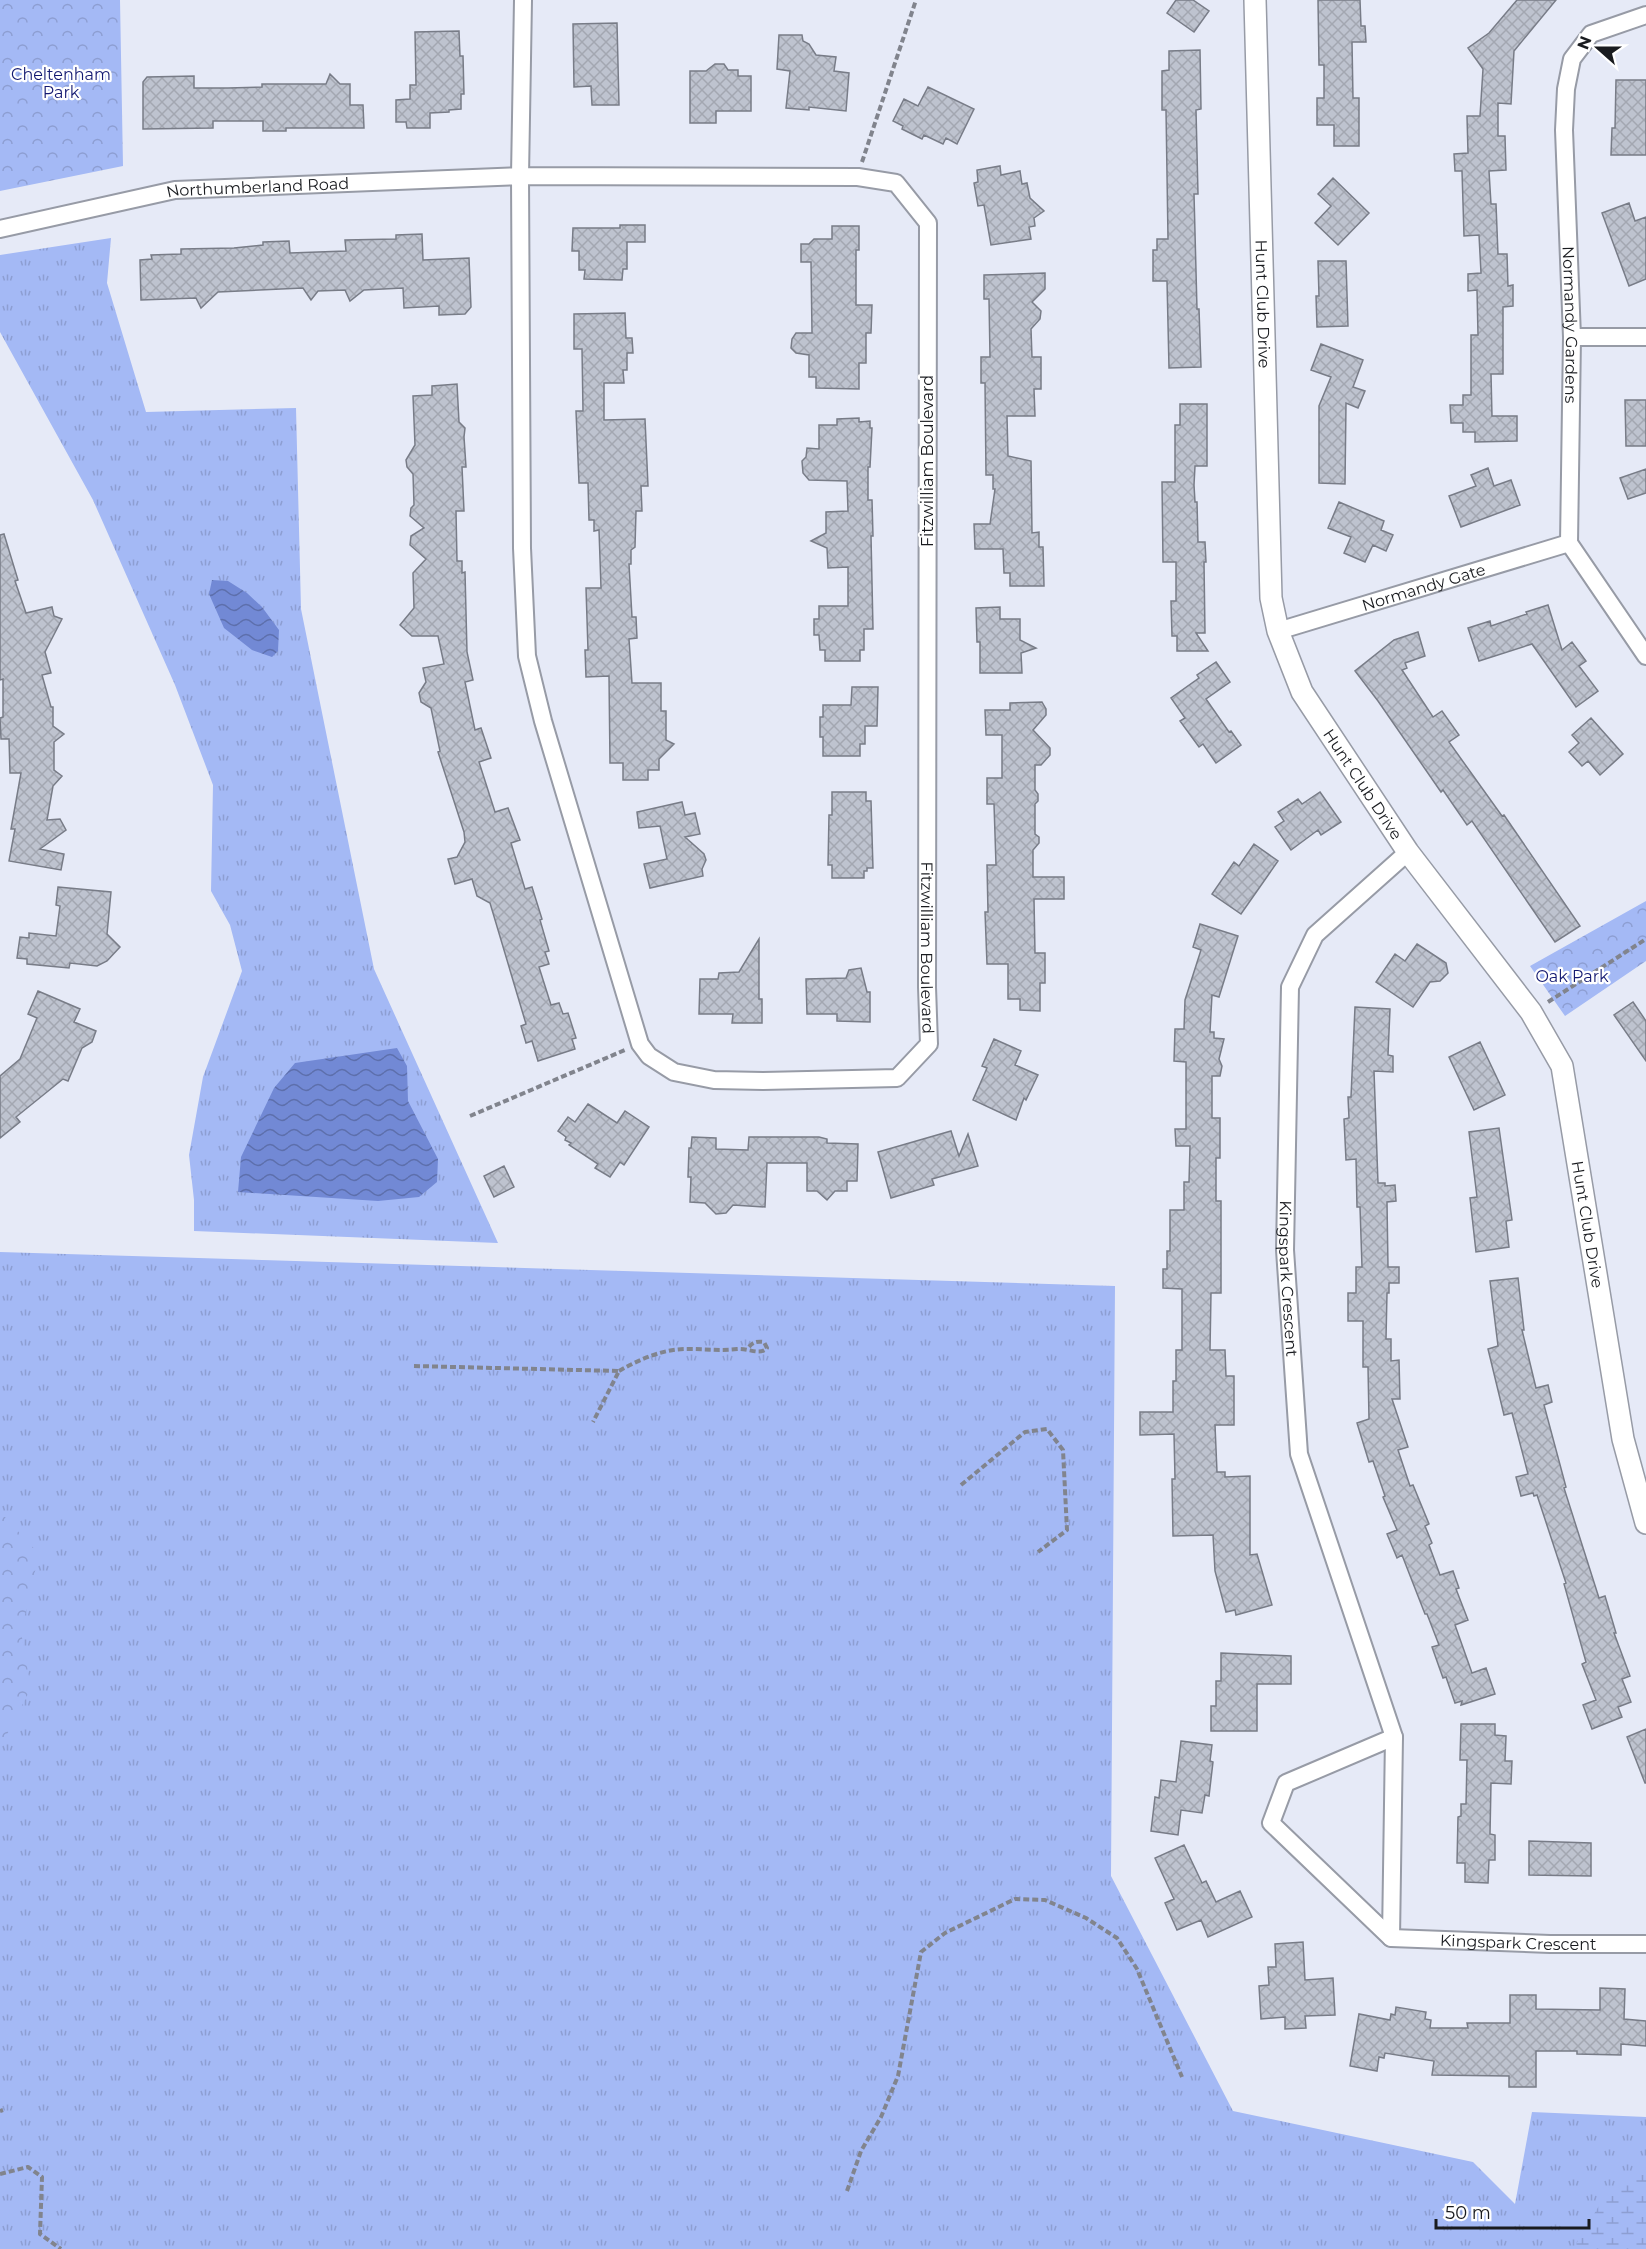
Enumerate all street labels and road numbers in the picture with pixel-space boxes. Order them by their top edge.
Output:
street label: Northumberland Road [164,174,350,202]
street label: Hunt Club Drive [1251,239,1274,369]
street label: Normandy Gardens [1558,246,1581,404]
street label: Fitzwilliam Boulevard [918,375,937,547]
street label: Normandy Gate [1360,560,1488,615]
street label: Hunt Club Drive [1319,725,1406,843]
street label: Fitzwilliam Boulevard [917,861,938,1034]
street label: Hunt Club Drive [1568,1159,1607,1290]
street label: Kingspark Crescent [1275,1200,1301,1358]
street label: Kingspark Crescent [1440,1931,1597,1954]

